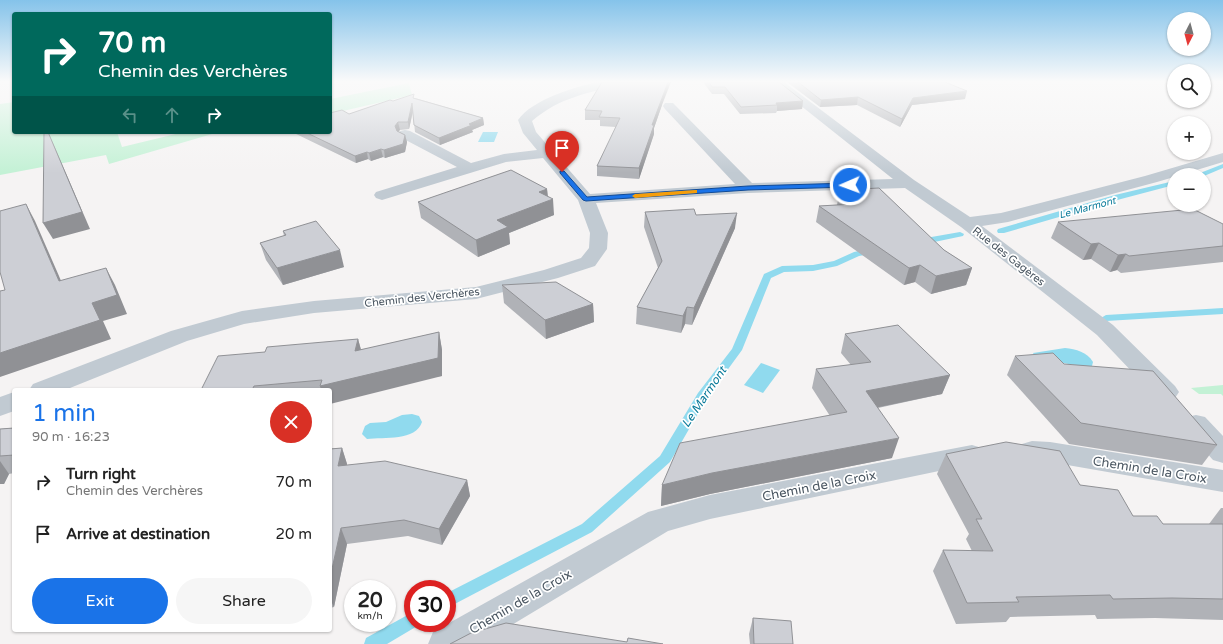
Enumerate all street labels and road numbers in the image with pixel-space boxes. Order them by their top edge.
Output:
street label: Rue des Gagères [970,224,1047,289]
street label: Chemin des Verchères [364,285,480,310]
street label: Chemin de la Croix [1092,453,1208,487]
street label: Chemin de la Croix [761,467,877,505]
street label: Chemin de la Croix [466,566,575,638]

